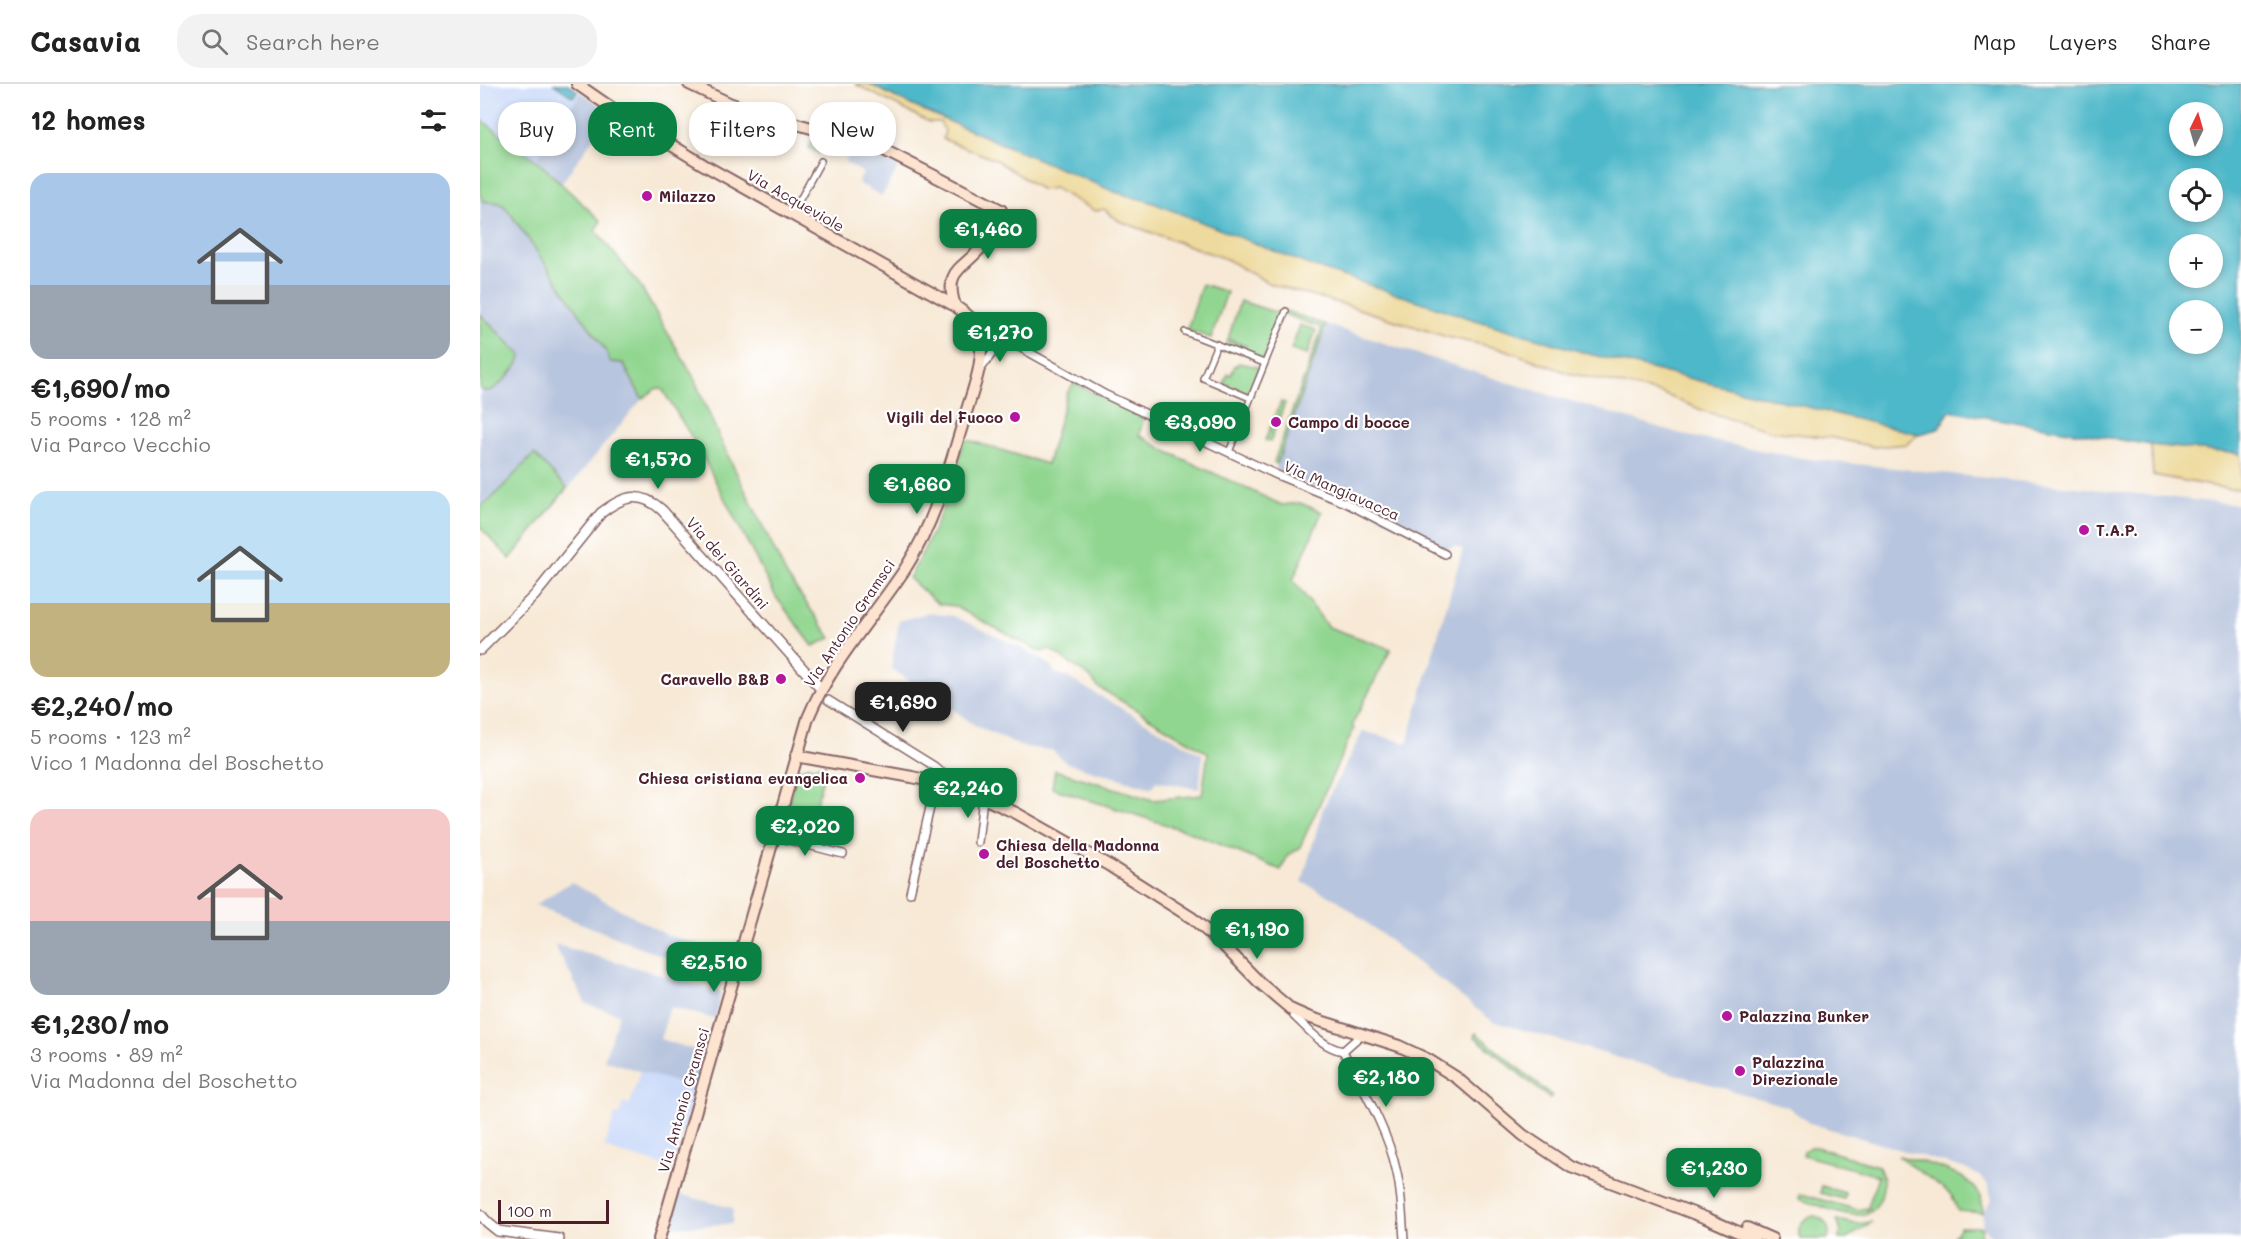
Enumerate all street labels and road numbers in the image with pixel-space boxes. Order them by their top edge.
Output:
street label: Via Acqueviole [744,164,848,236]
street label: Via Mangiavacca [1281,455,1403,525]
street label: Via dei Giardini [682,513,774,613]
street label: Via Antonio Gramsci [799,555,899,691]
street label: Via Antonio Gramsci [653,1025,713,1175]

